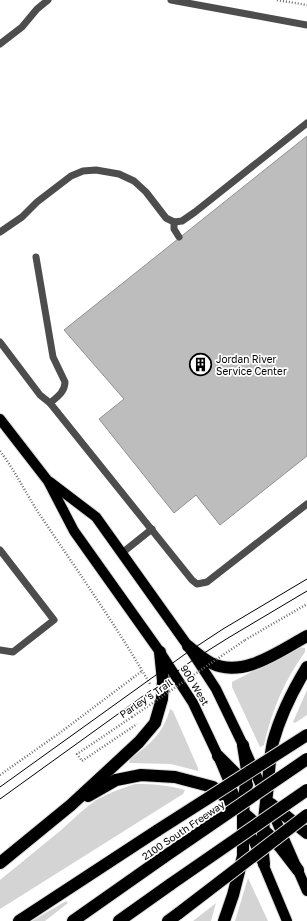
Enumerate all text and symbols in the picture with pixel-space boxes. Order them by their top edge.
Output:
building icon: Jordan River Service Center [187,352,213,378]
place label: Jordan River Service Center [216,353,287,377]
street label: 900 West [178,663,212,707]
street label: Parley's Trail [117,676,175,720]
street label: 2100 South Freeway [139,798,227,862]

